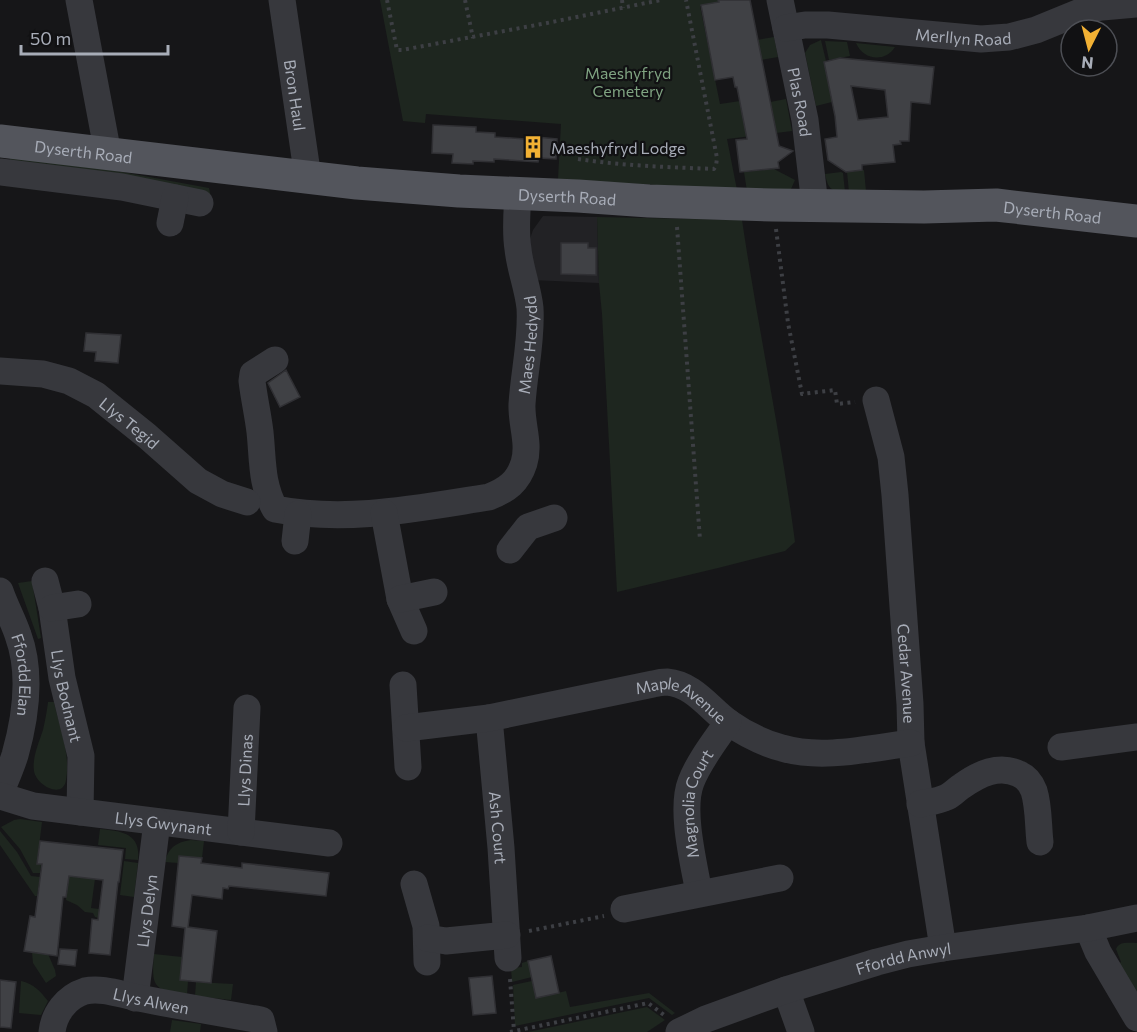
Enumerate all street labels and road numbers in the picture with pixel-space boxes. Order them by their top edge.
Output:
street label: Merllyn Road [914,24,1012,49]
street label: Bron Haul [281,58,310,132]
street label: Plas Road [785,65,816,138]
street label: Dyserth Road [33,136,133,166]
street label: Dyserth Road [518,184,617,208]
street label: Dyserth Road [1003,196,1102,226]
street label: Maes Hedydd [513,294,540,395]
street label: Llys Tegid [96,393,164,452]
street label: Cedar Avenue [895,623,920,724]
street label: Ffordd Elan [9,631,36,717]
street label: Llys Bodnant [49,648,87,744]
street label: Maple Avenue [633,672,731,727]
street label: Llys Dinas [233,733,255,807]
street label: Magnolia Court [677,745,716,860]
street label: Ash Court [486,790,512,865]
street label: Llys Gwynant [114,807,214,838]
street label: Llys Delyn [132,873,160,948]
street label: Ffordd Anwyl [853,937,952,978]
street label: Llys Alwen [111,983,191,1017]

